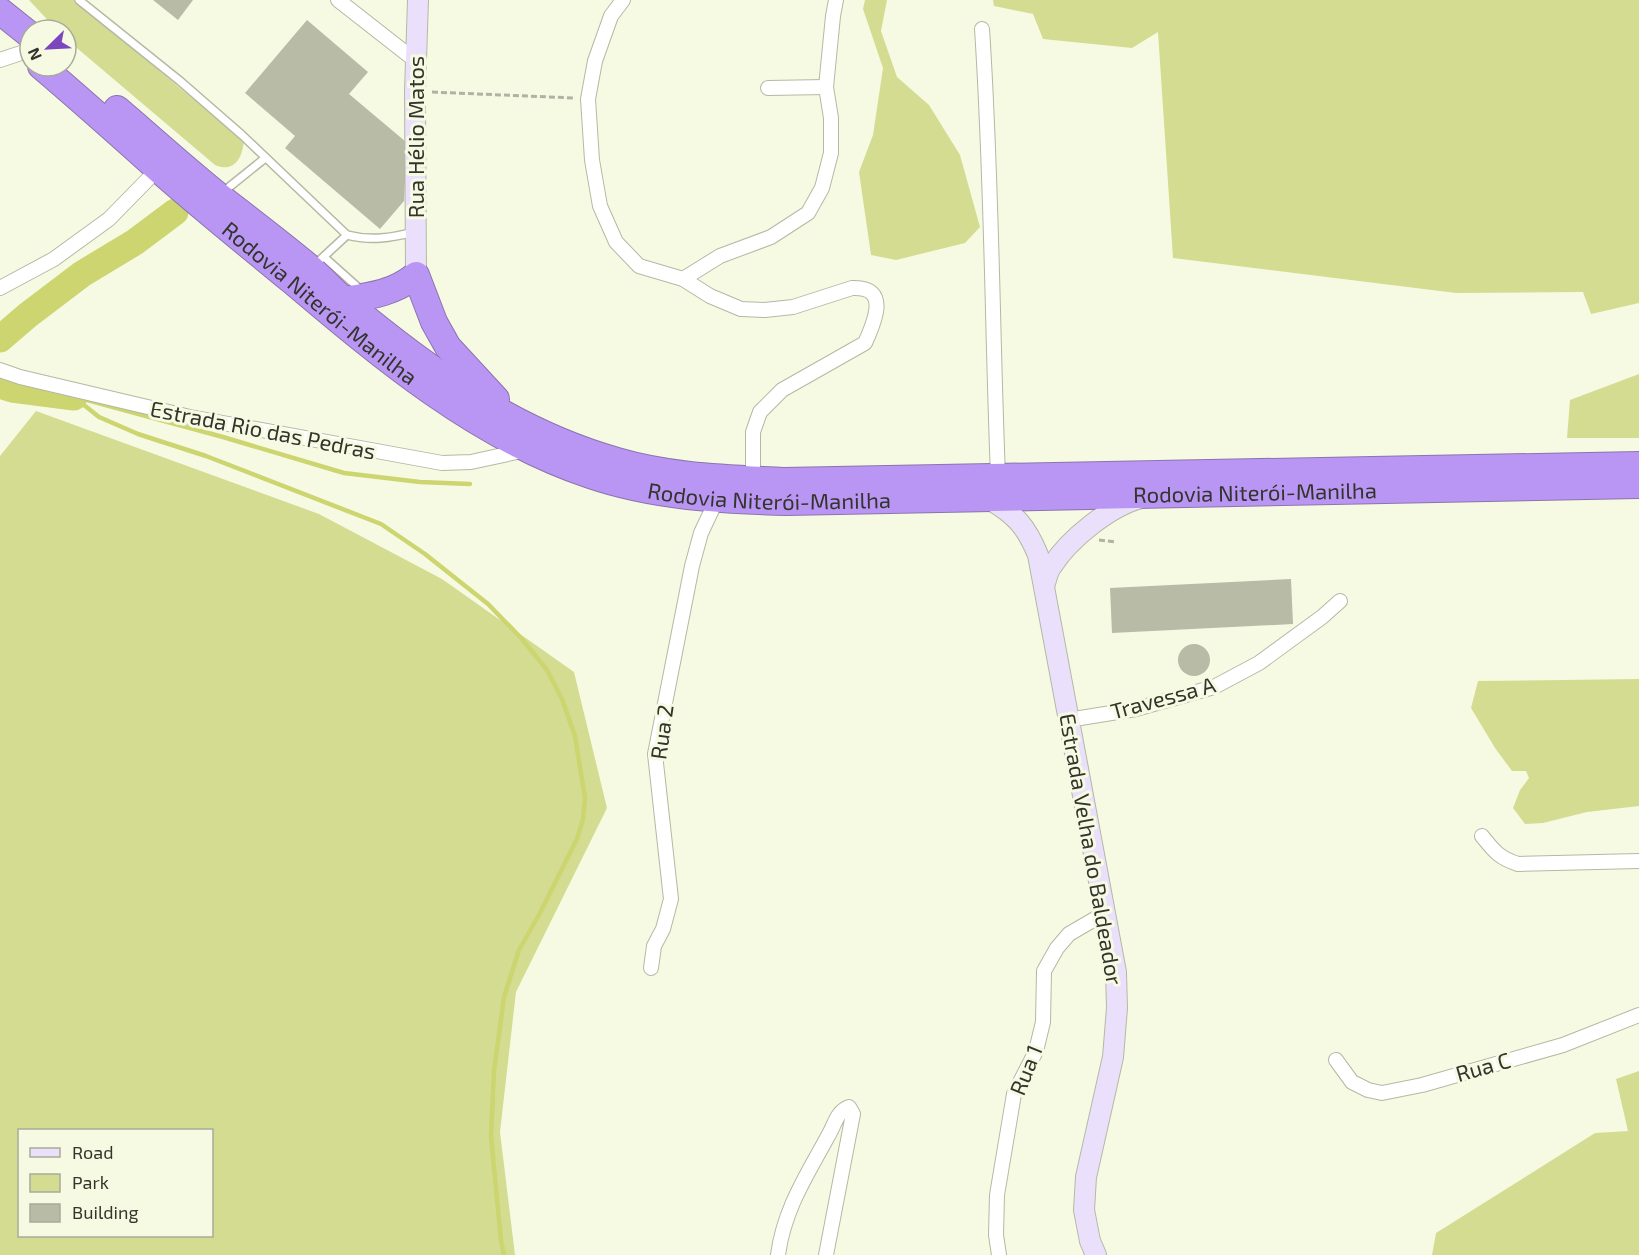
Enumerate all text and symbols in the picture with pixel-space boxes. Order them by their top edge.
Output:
north arrow [18,18,78,78]
text: N [23,45,45,63]
street label: Rua Hélio Matos [402,56,428,218]
street label: Rodovia Niterói-Manilha [218,215,423,389]
street label: Estrada Rio das Pedras [148,394,378,464]
street label: Rodovia Niterói-Manilha [646,476,891,514]
street label: Rodovia Niterói-Manilha [1133,476,1377,507]
street label: Travessa A [1107,670,1218,724]
street label: Rua 2 [644,703,678,761]
street label: Estrada Velha do Baldeador [1055,711,1129,987]
street label: Rua 1 [1003,1041,1047,1099]
street label: Rua C [1452,1046,1513,1086]
legend [18,1129,213,1237]
text: Road [72,1141,113,1163]
text: Park [72,1171,109,1193]
text: Building [72,1201,139,1223]

